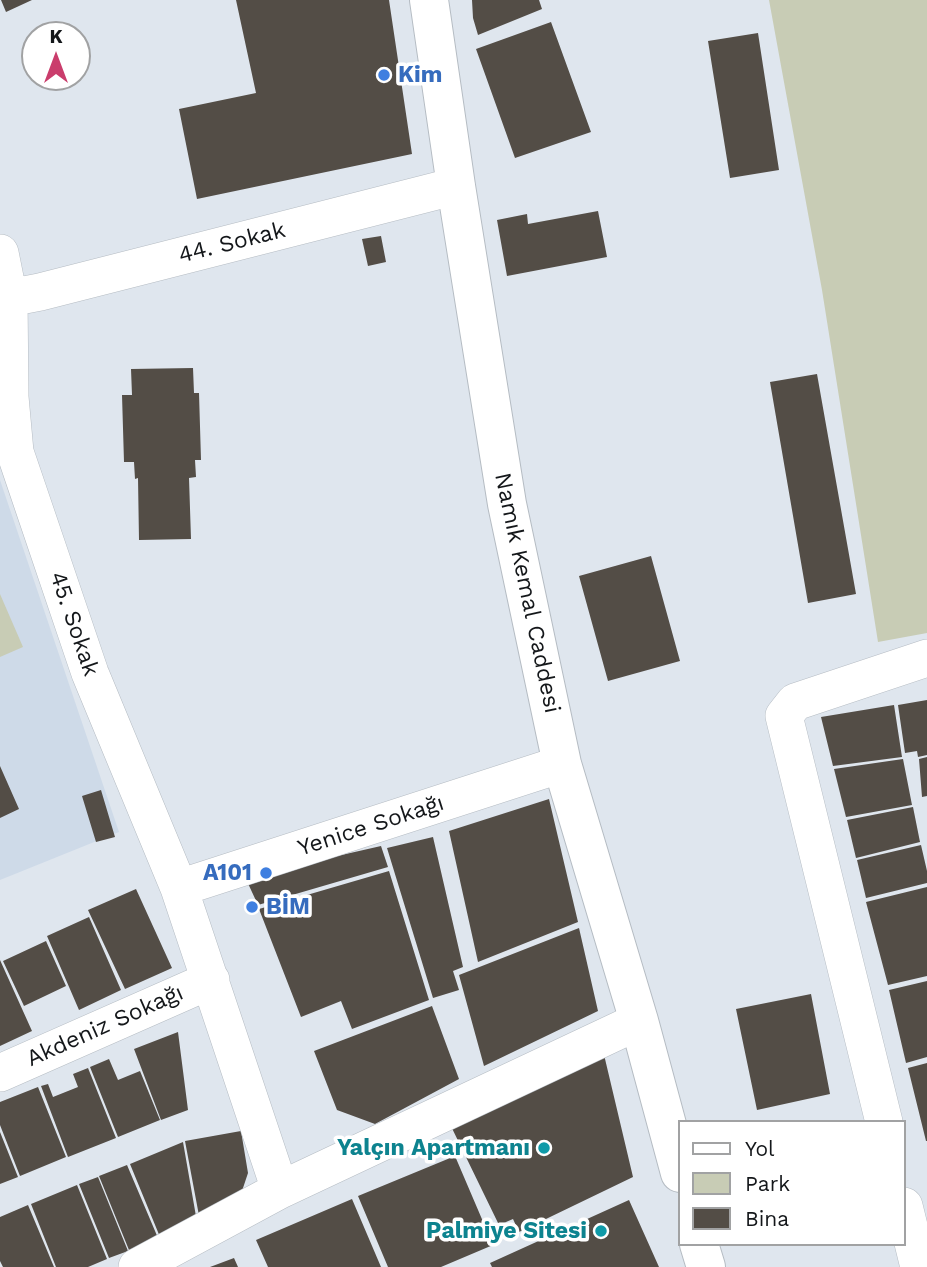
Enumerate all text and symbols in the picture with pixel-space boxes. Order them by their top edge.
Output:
north arrow [21,21,91,91]
text: K [49,25,63,48]
place label: Kim [398,61,442,89]
marker: Kim [376,67,392,83]
street label: 44. Sokak [176,216,288,270]
street label: Namık Kemal Caddesi [488,470,566,716]
street label: 45. Sokak [43,568,105,680]
street label: Yenice Sokağı [295,789,447,863]
place label: A101 [203,859,252,887]
marker: A101 [258,865,274,881]
place label: BİM [266,893,310,921]
marker: BİM [244,899,260,915]
street label: Akdeniz Sokağı [22,979,188,1073]
legend [678,1120,906,1246]
place label: Yalçın Apartmanı [337,1134,530,1162]
text: Yol [745,1136,775,1161]
marker: Yalçın Apartmanı [536,1140,552,1156]
text: Park [745,1171,790,1196]
text: Bina [745,1206,789,1231]
place label: Palmiye Sitesi [426,1217,587,1245]
marker: Palmiye Sitesi [593,1223,609,1239]

